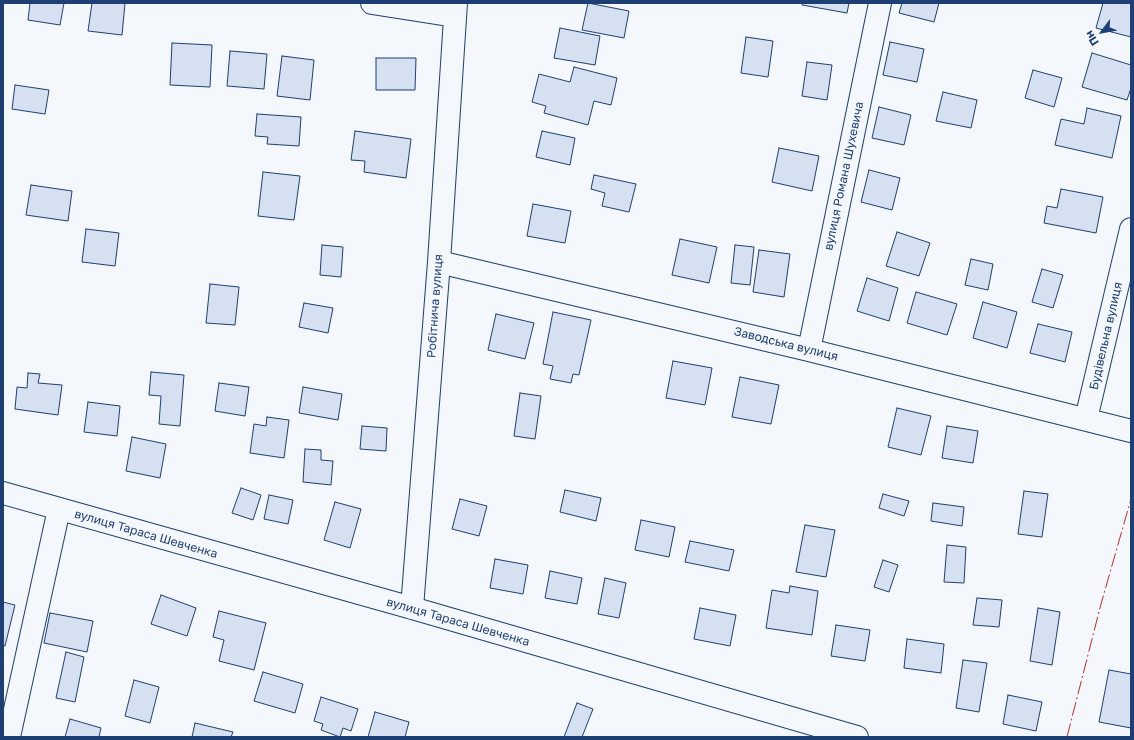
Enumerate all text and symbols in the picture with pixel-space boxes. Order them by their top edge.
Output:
north arrow [1082,12,1122,52]
text: Пн [1082,29,1101,48]
street label: вулиця Романа Шухевича [821,100,867,252]
street label: Робітнича вулиця [424,254,446,358]
street label: Будівельна вулиця [1087,281,1125,391]
street label: Заводська вулиця [732,324,840,364]
street label: вулиця Тараса Шевченка [73,507,219,561]
street label: вулиця Тараса Шевченка [385,595,531,649]

